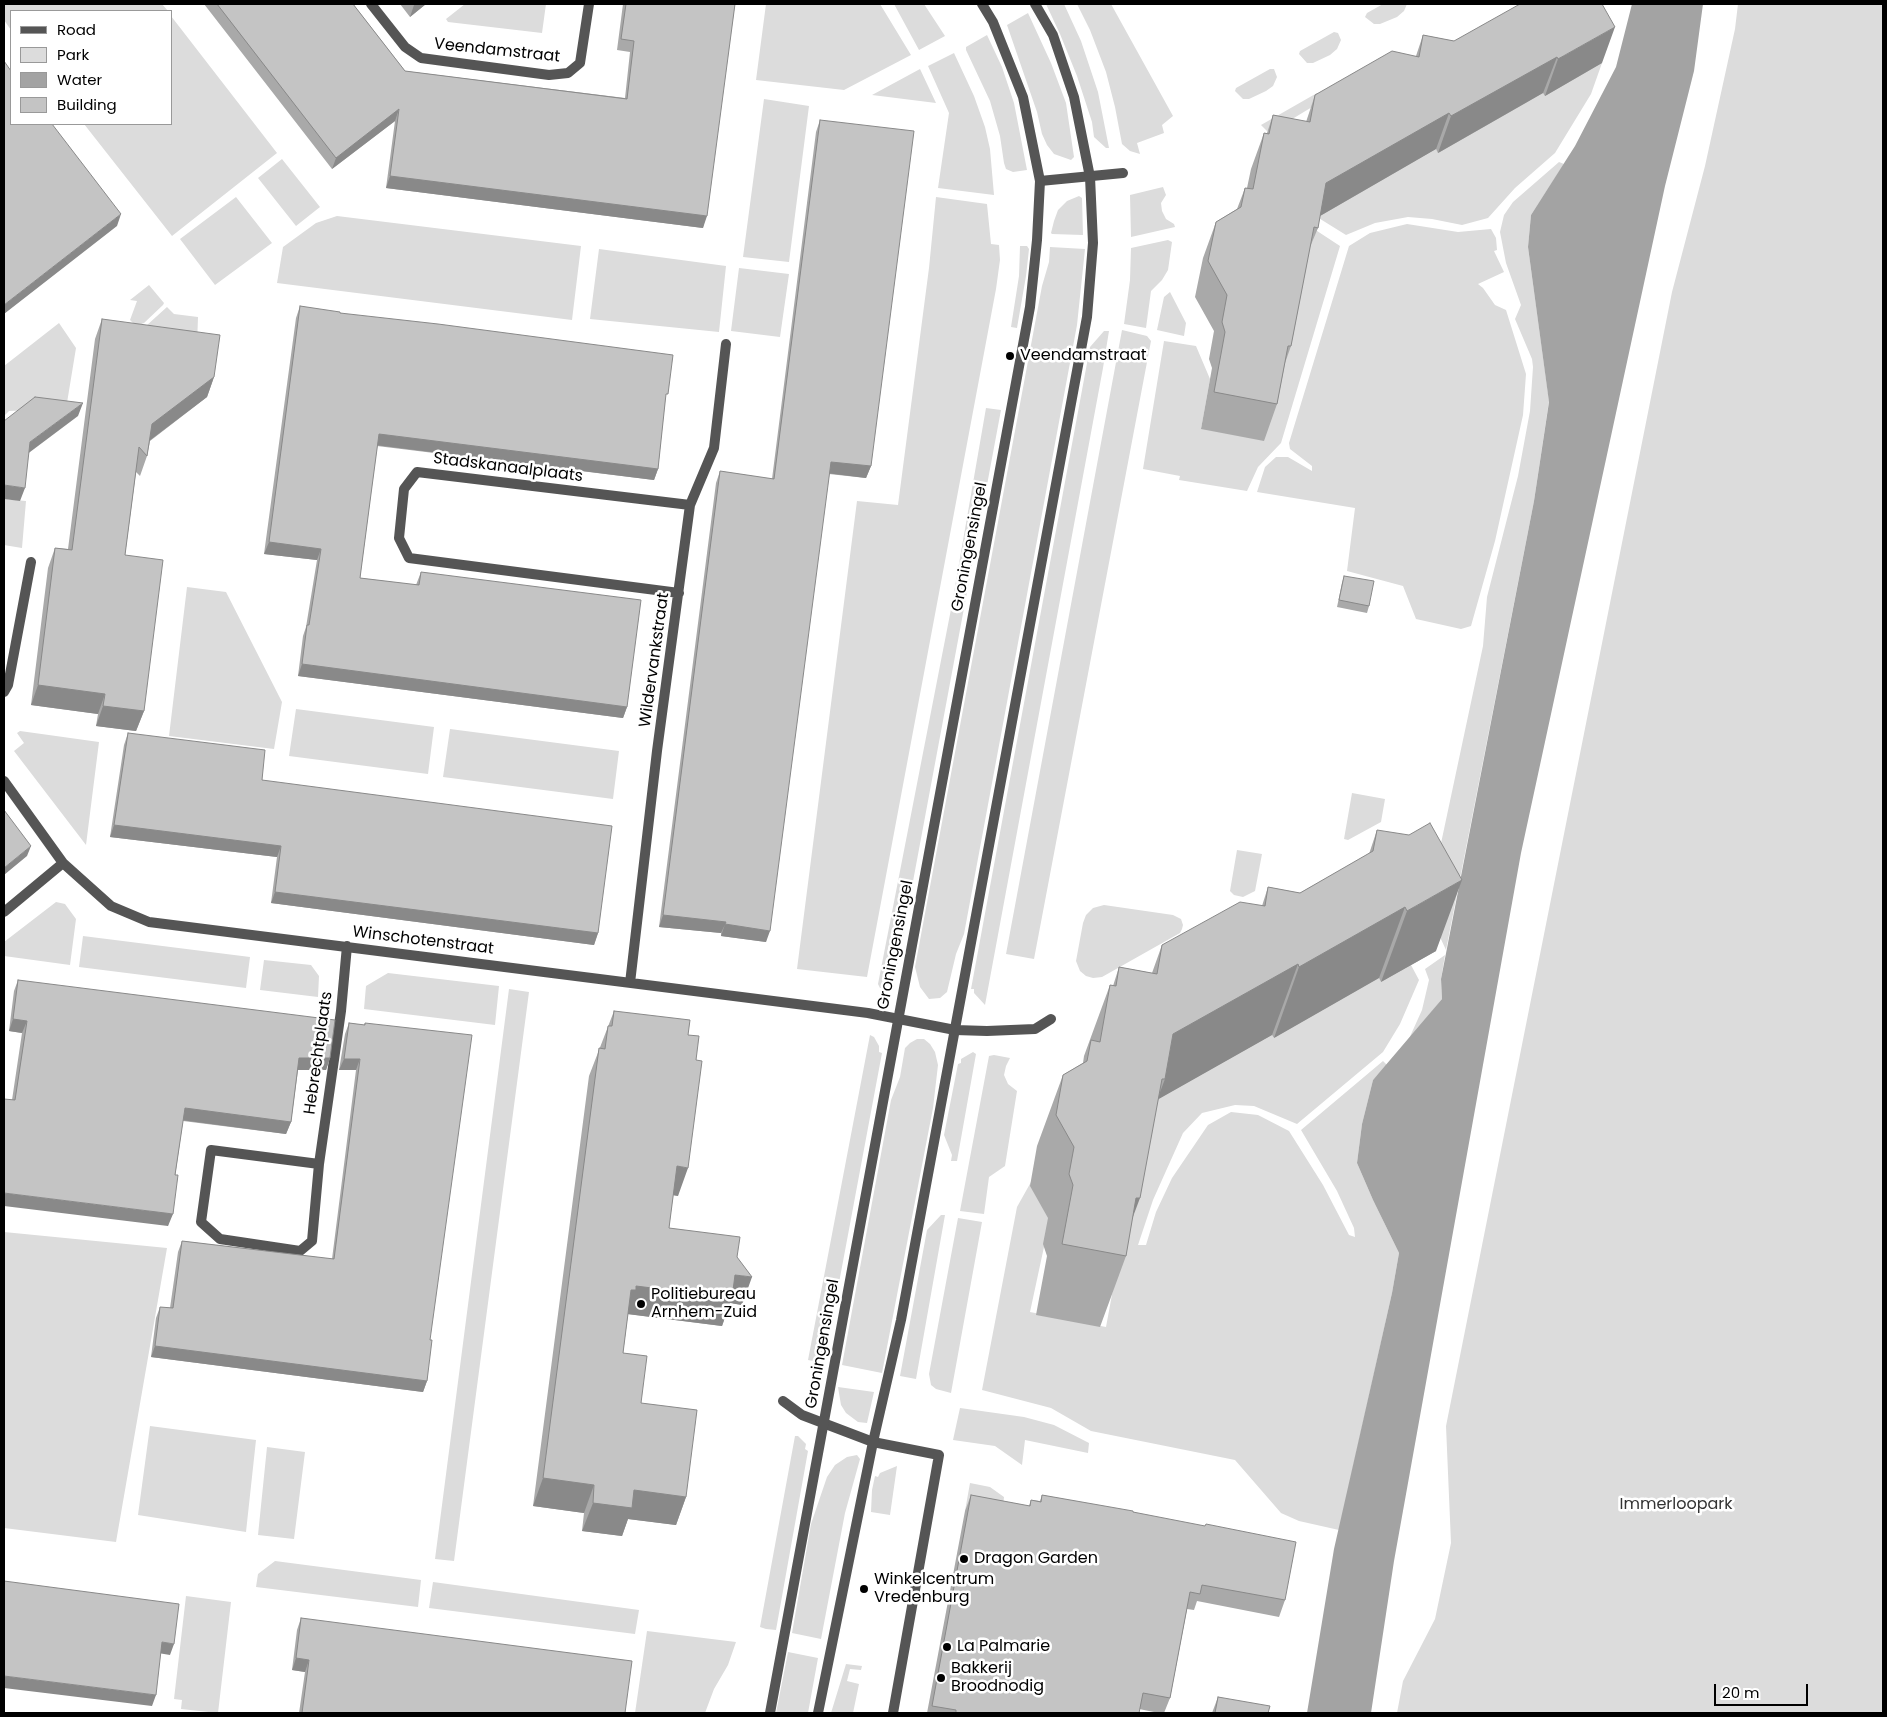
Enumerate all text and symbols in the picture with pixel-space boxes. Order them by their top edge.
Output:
legend [10,10,172,125]
text: Road [57,19,96,40]
street label: Veendamstraat [433,35,561,67]
text: Park [57,44,89,65]
text: Water [57,69,102,90]
text: Building [57,94,117,115]
place label: Veendamstraat [1020,346,1147,366]
marker: Veendamstraat [1004,350,1016,362]
street label: Stadskanaalplaats [432,449,584,487]
street label: Groningensingel [948,481,992,613]
street label: Wildervankstraat [636,591,674,729]
street label: Groningensingel [874,879,918,1011]
street label: Winschotenstraat [351,923,495,959]
street label: Hebrechtplaats [301,990,337,1116]
street label: Groningensingel [802,1278,844,1410]
place label: Politiebureau Arnhem-Zuid [651,1285,757,1323]
marker: Politiebureau Arnhem-Zuid [635,1298,647,1310]
park label: Immerloopark [1619,1495,1733,1515]
place label: Dragon Garden [974,1549,1098,1569]
marker: Dragon Garden [958,1553,970,1565]
place label: Winkelcentrum Vredenburg [874,1570,994,1608]
marker: Winkelcentrum Vredenburg [858,1583,870,1595]
place label: La Palmarie [957,1637,1050,1657]
marker: La Palmarie [941,1641,953,1653]
place label: Bakkerij Broodnodig [951,1659,1044,1697]
marker: Bakkerij Broodnodig [935,1672,947,1684]
scale bar [1717,1674,1811,1706]
text: 20 m [1722,1682,1760,1703]

